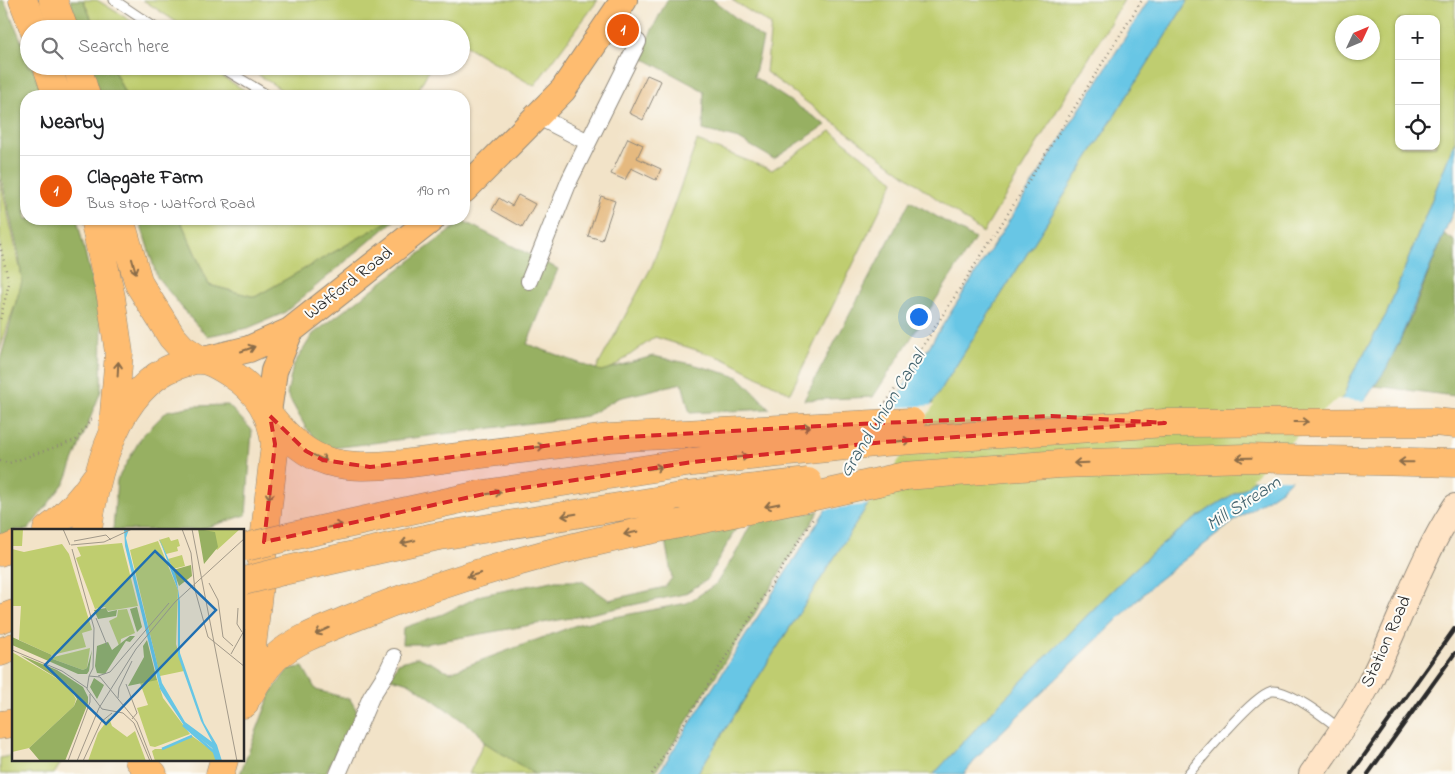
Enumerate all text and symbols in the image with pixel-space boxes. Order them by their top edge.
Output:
pin: 1 [607,11,639,49]
north arrow [1335,15,1380,60]
map controls [1395,15,1440,150]
button: + [1395,15,1440,60]
search box [20,20,470,75]
icon: search [38,34,66,62]
text: Search here [78,34,169,61]
button: − [1395,60,1440,105]
button: locate [1395,105,1440,150]
text: Nearby [40,108,104,138]
text: Clapgate Farm [87,165,203,192]
text: 1 [53,179,59,203]
text: 190 m [417,179,450,203]
text: Bus stop · Watford Road [87,192,255,216]
street label: Watford Road [299,241,399,327]
one-way arrow [129,257,139,273]
your location [906,304,932,330]
one-way arrow [240,343,256,353]
water label: Grand Union Canal [833,343,934,483]
one-way arrow [113,362,122,378]
one-way arrow [1293,418,1309,427]
one-way arrow [794,423,810,432]
one-way arrow [895,436,911,445]
one-way arrow [529,442,545,452]
one-way arrow [733,452,749,462]
one-way arrow [1236,453,1252,463]
one-way arrow [312,454,327,464]
one-way arrow [1399,457,1415,466]
one-way arrow [1074,459,1090,468]
one-way arrow [647,463,663,473]
water label: Mill Stream [1201,470,1287,538]
one-way arrow [265,484,275,500]
one-way arrow [486,487,502,497]
one-way arrow [764,501,780,510]
one-way arrow [561,510,577,520]
one-way arrow [327,521,343,531]
inset map [12,529,245,762]
one-way arrow [624,529,640,539]
one-way arrow [401,538,417,547]
one-way arrow [467,571,483,581]
street label: Station Road [1355,592,1419,692]
one-way arrow [315,627,330,636]

